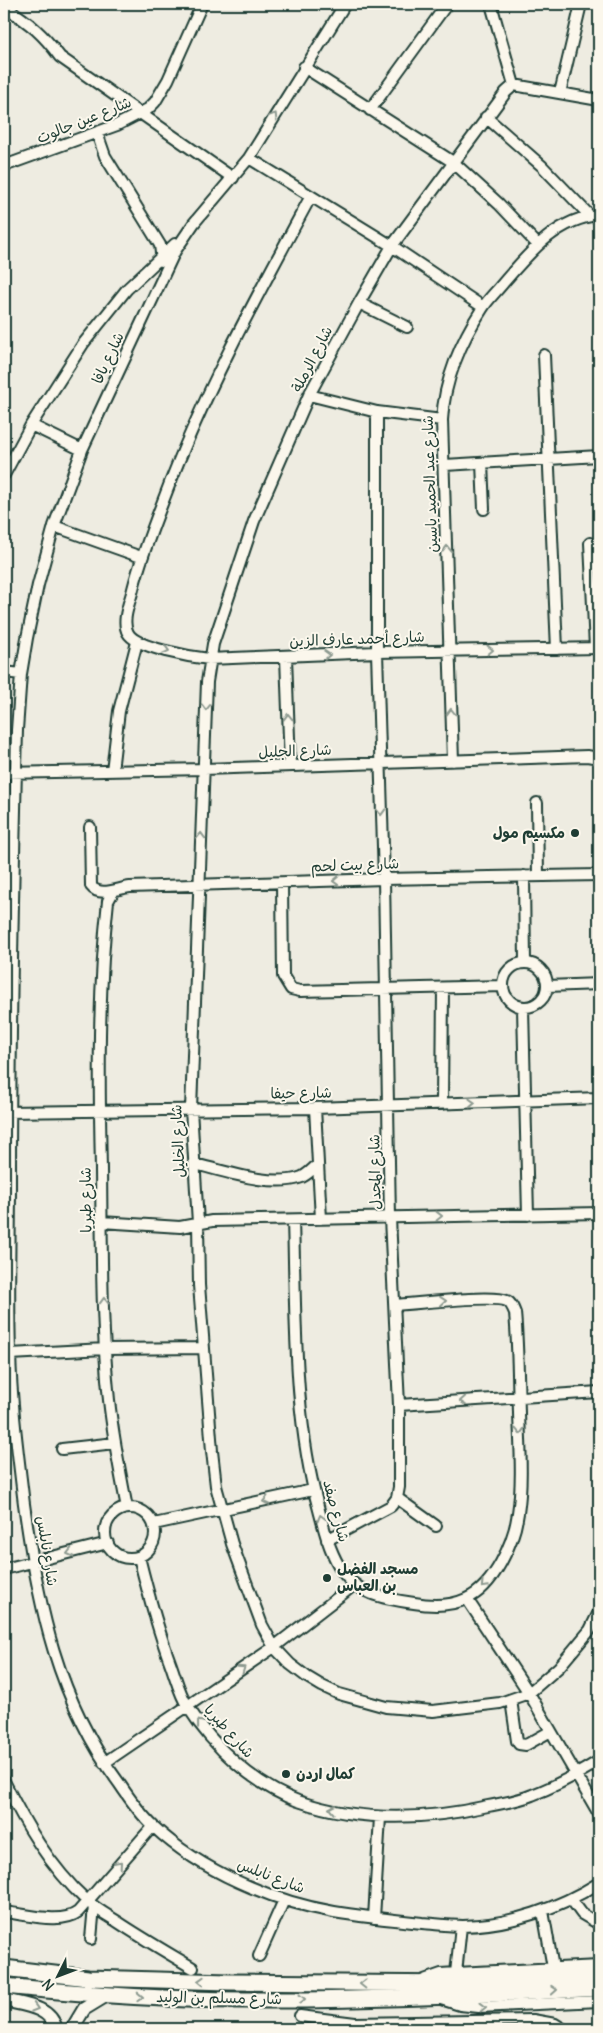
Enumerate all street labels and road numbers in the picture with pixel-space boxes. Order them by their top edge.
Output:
street label: شارع عين جالوت [34,92,134,148]
street label: شارع الرملة [287,323,337,395]
street label: شارع يافا [87,329,129,387]
street label: شارع عبد الحميد ياسين [418,415,442,553]
street label: شارع أحمد عارف الزين [289,627,425,651]
street label: شارع الجليل [258,740,332,762]
street label: شارع بيت لحم [311,853,399,879]
street label: شارع حيفا [270,1082,332,1104]
street label: شارع الخليل [166,1104,190,1178]
street label: شارع المجدل [364,1134,386,1210]
street label: شارع طبريا [75,1167,97,1233]
street label: شارع صفد [318,1478,354,1544]
street label: شارع نابلس [32,1514,62,1588]
street label: شارع طبريا [200,1700,258,1762]
street label: شارع نابلس [234,1854,308,1898]
street label: شارع مسلم بن الوليد [156,1987,282,2011]

